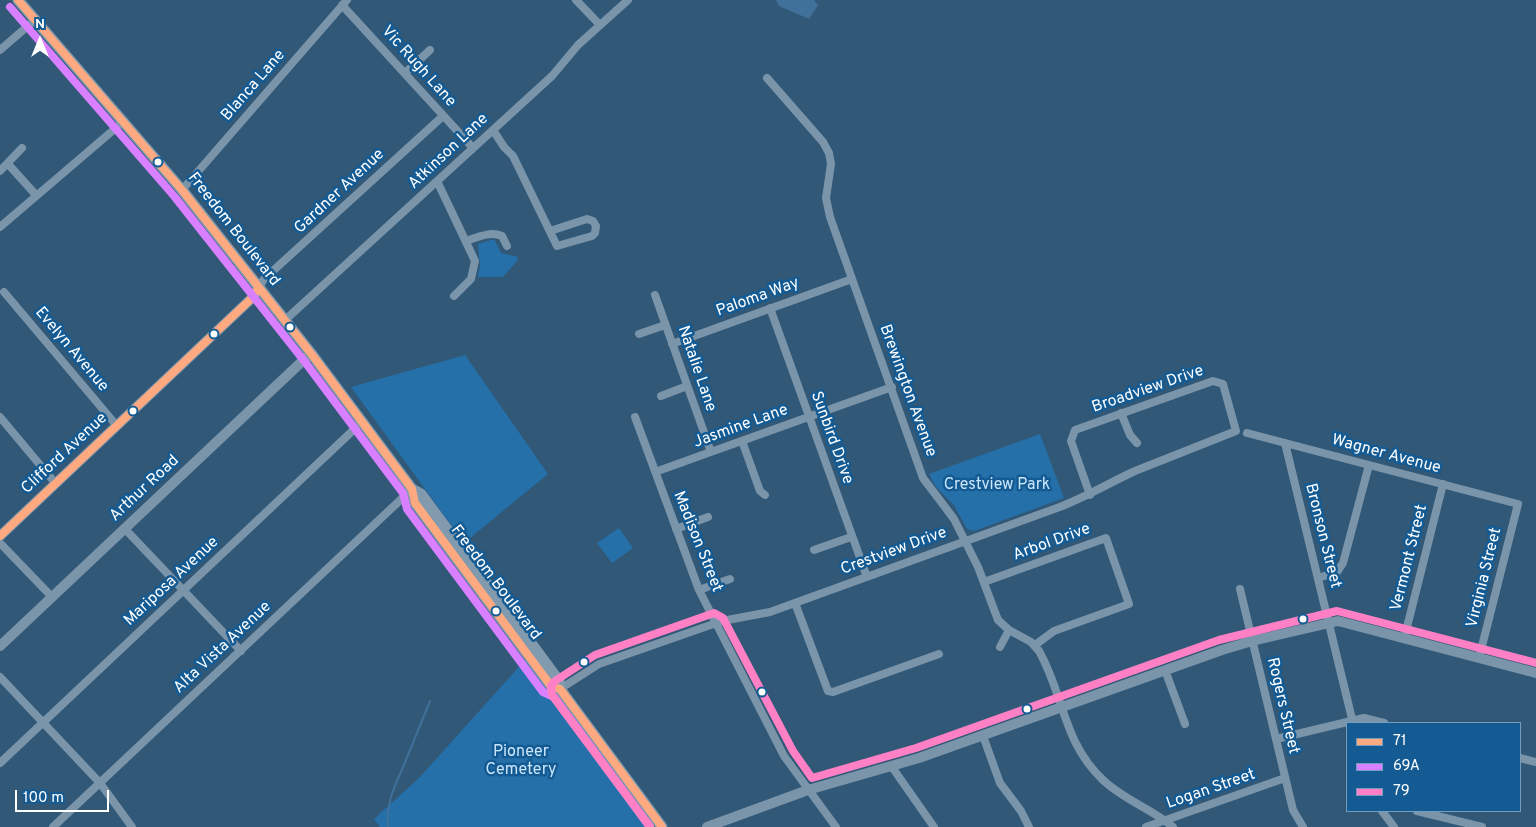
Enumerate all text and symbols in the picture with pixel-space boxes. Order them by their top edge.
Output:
north arrow [15,15,65,65]
text: N [35,16,45,33]
street label: Vic Rugh Lane [376,22,460,112]
street label: Blanca Lane [218,46,290,126]
street label: Atkinson Lane [405,110,493,194]
street label: Gardner Avenue [291,145,389,239]
unlabelled marker [153,157,163,167]
street label: Freedom Boulevard [183,169,283,291]
street label: Paloma Way [714,274,802,322]
street label: Evelyn Avenue [30,304,112,396]
unlabelled marker [285,322,295,332]
street label: Brewington Avenue [874,322,940,460]
street label: Natalie Lane [672,324,720,414]
unlabelled marker [209,329,219,339]
street label: Broadview Drive [1090,362,1206,418]
street label: Sunbird Drive [805,389,857,487]
street label: Jasmine Lane [691,401,791,453]
unlabelled marker [128,406,138,416]
street label: Clifford Avenue [18,409,112,499]
street label: Wagner Avenue [1329,431,1443,479]
street label: Arthur Road [106,452,184,526]
park label: Crestview Park [944,476,1050,496]
street label: Bronson Street [1300,482,1344,590]
street label: Madison Street [668,489,726,595]
street label: Vermont Street [1387,503,1433,613]
street label: Arbol Drive [1011,520,1093,566]
street label: Freedom Boulevard [446,522,544,644]
street label: Crestview Drive [838,524,950,580]
street label: Virginia Street [1463,526,1507,630]
street label: Mariposa Avenue [121,533,223,631]
street label: Alta Vista Avenue [170,598,276,698]
unlabelled marker [491,606,501,616]
unlabelled marker [1298,614,1308,624]
street label: Rogers Street [1262,656,1302,756]
unlabelled marker [579,657,589,667]
unlabelled marker [757,687,767,697]
unlabelled marker [1022,704,1032,714]
legend [1346,722,1521,812]
text: 71 [1393,732,1407,751]
park label: Pioneer Cemetery [486,743,556,781]
text: 69A [1393,757,1420,776]
street label: Logan Street [1164,766,1258,814]
scale bar [18,780,111,812]
text: 79 [1393,782,1410,801]
text: 100 m [23,789,64,808]

